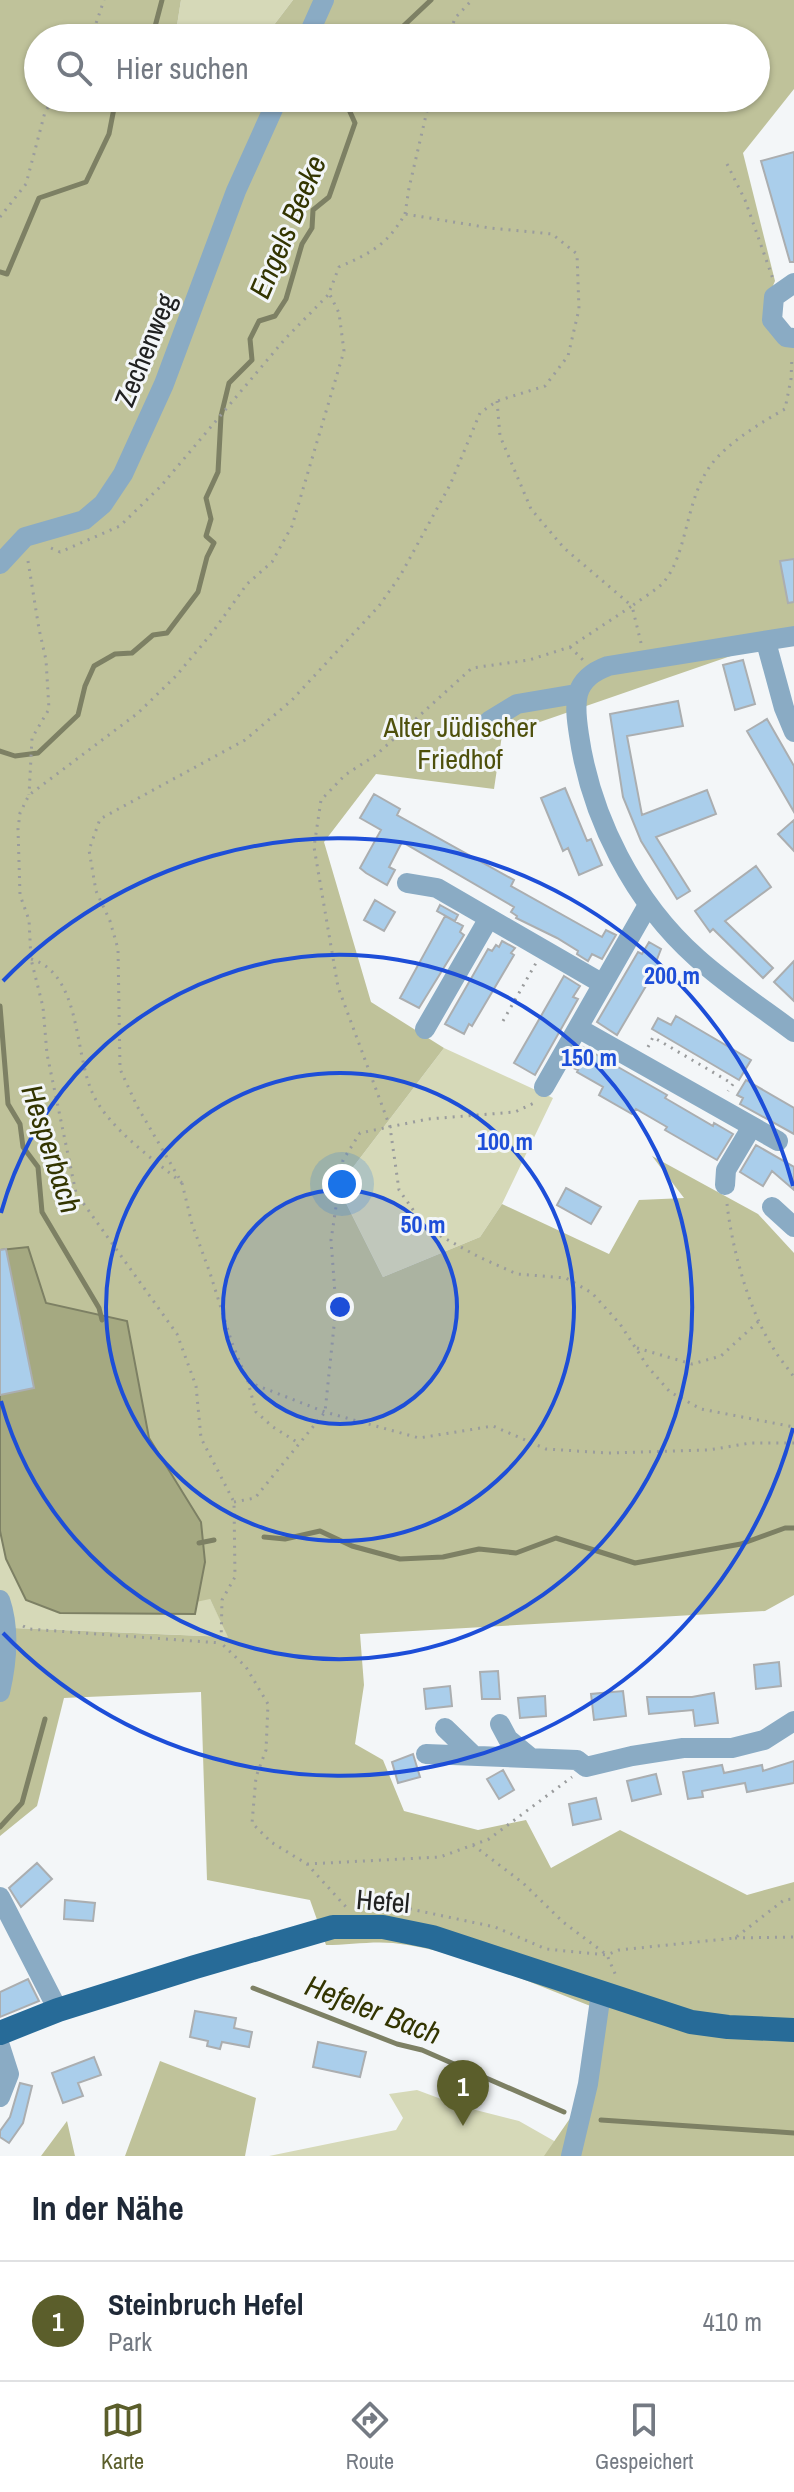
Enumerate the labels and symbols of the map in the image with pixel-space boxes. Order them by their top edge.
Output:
water label: Engels Beeke [239,149,335,304]
street label: Zechenweg [105,288,185,412]
park label: Alter Jüdischer Friedhof [382,708,537,778]
text: 200 m [644,959,700,991]
text: 150 m [561,1041,617,1073]
water label: Hesperbach [12,1079,91,1218]
text: 100 m [477,1125,533,1157]
your location [322,1164,362,1204]
text: 50 m [401,1208,445,1240]
centre of rings [326,1293,354,1321]
street label: Hefel [355,1880,411,1922]
water label: Hefeler Bach [300,1965,447,2053]
pin: 1 [437,2060,489,2126]

